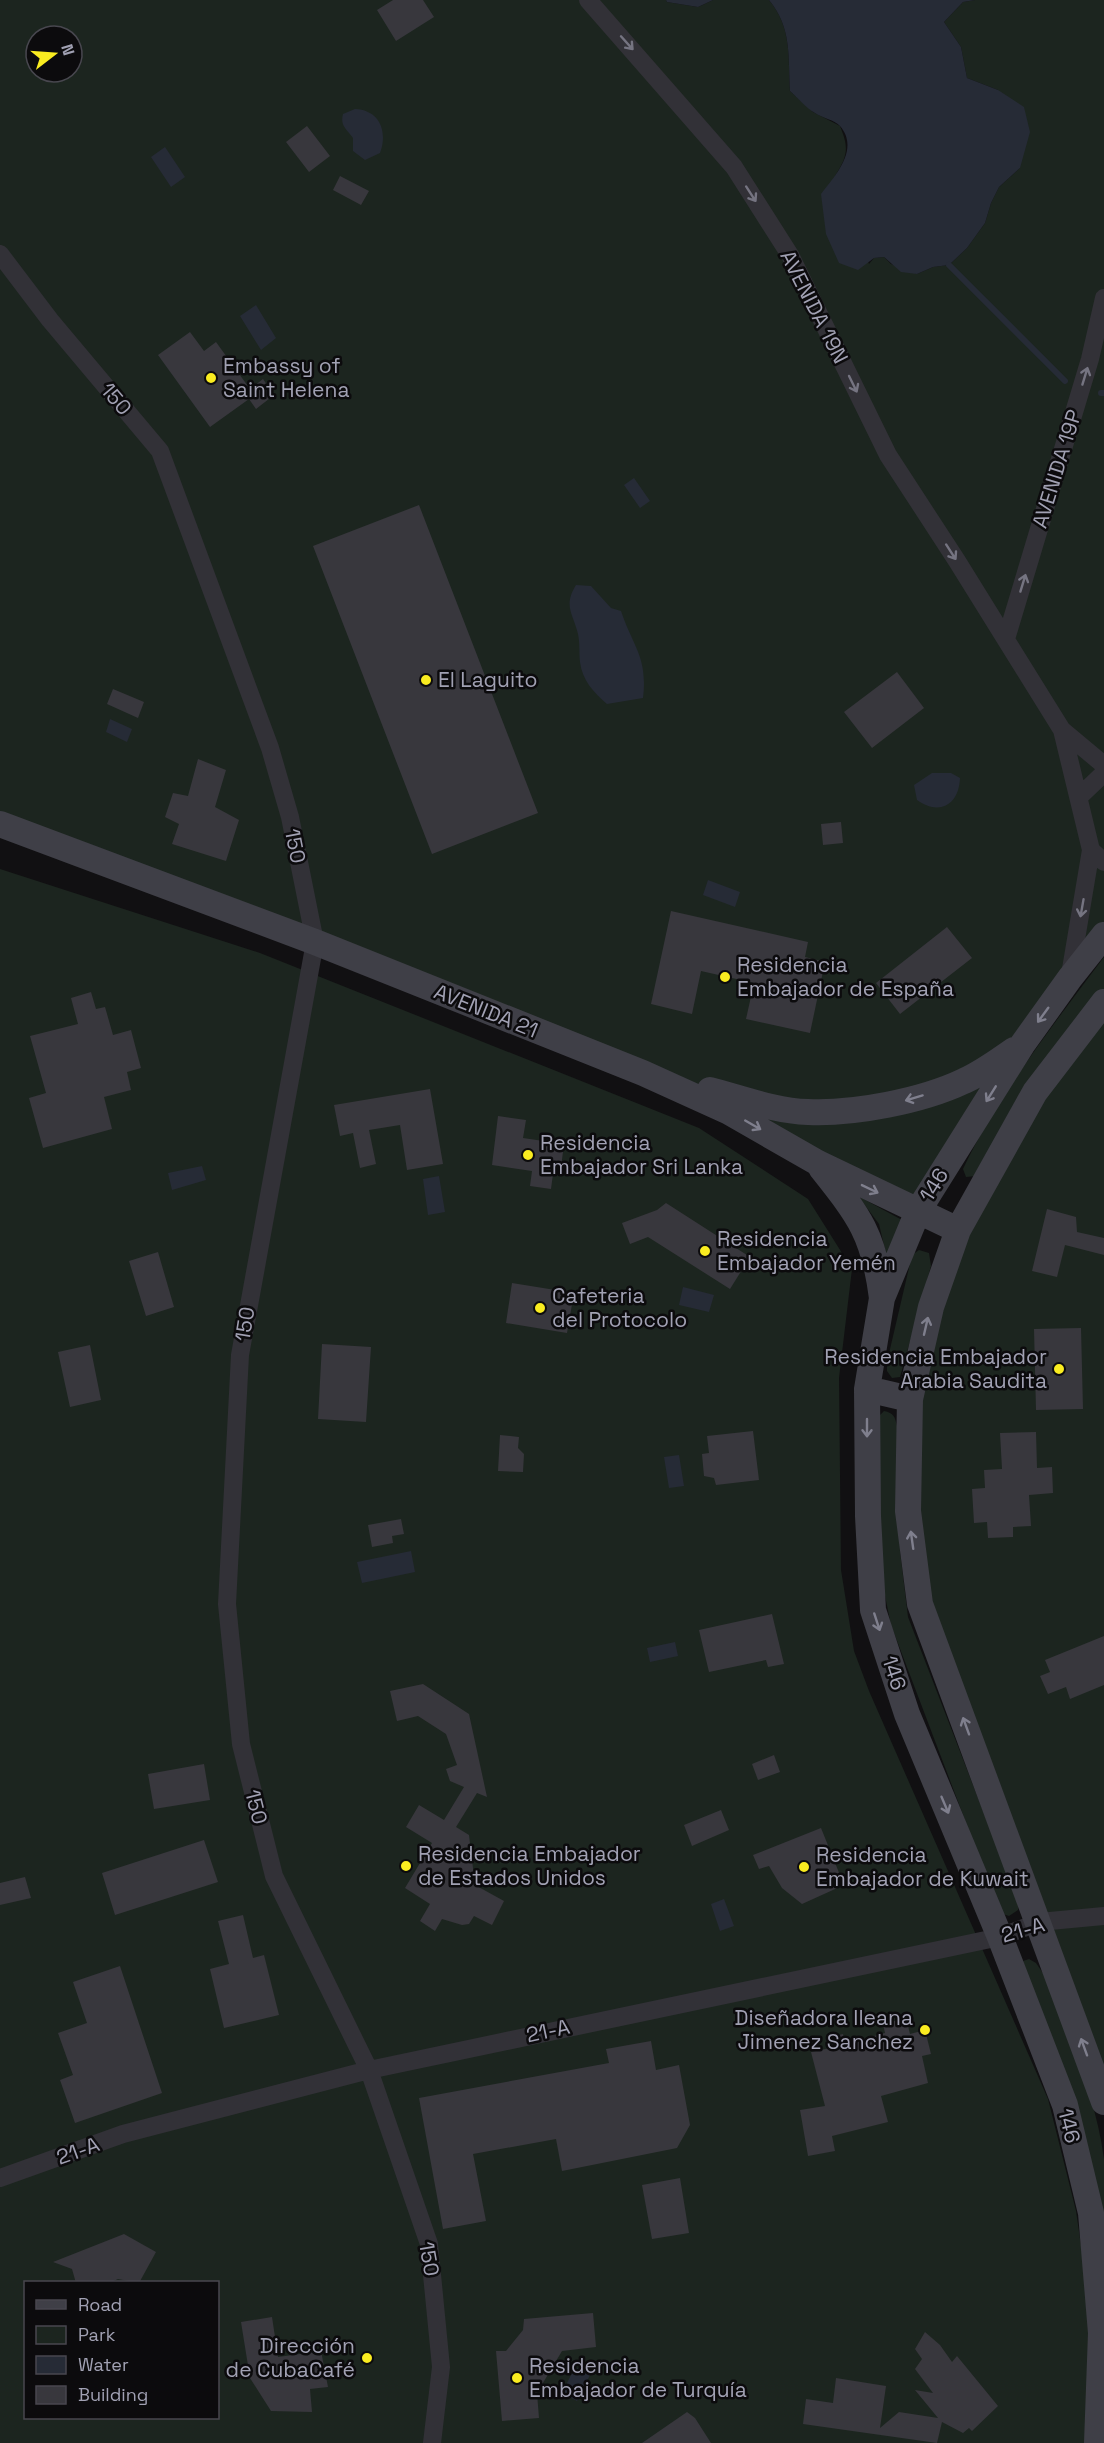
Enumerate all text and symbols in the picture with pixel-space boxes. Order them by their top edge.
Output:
north arrow [24,24,84,84]
one-way arrow [620,36,634,51]
text: N [56,42,79,58]
one-way arrow [745,185,757,202]
street label: AVENIDA 19N [774,246,855,368]
place label: Embassy of Saint Helena [223,352,349,403]
one-way arrow [1080,367,1091,386]
marker: Embassy of Saint Helena [204,371,218,385]
one-way arrow [847,374,859,392]
street label: 150 [95,377,138,421]
street label: AVENIDA 19P [1026,406,1087,531]
one-way arrow [945,543,957,560]
one-way arrow [1018,574,1029,593]
place label: El Laguito [438,666,537,693]
marker: El Laguito [419,673,433,687]
street label: 150 [279,826,312,866]
one-way arrow [1076,897,1087,917]
place label: Residencia Embajador de España [737,951,954,1002]
marker: Residencia Embajador de España [718,970,732,984]
street label: AVENIDA 21 [430,978,542,1044]
one-way arrow [1037,1007,1049,1023]
one-way arrow [985,1086,998,1103]
one-way arrow [905,1093,924,1104]
one-way arrow [744,1120,761,1132]
place label: Residencia Embajador Sri Lanka [540,1129,743,1180]
marker: Residencia Embajador Sri Lanka [521,1148,535,1162]
street label: 146 [913,1163,954,1207]
one-way arrow [861,1183,879,1195]
place label: Residencia Embajador Yemén [717,1225,896,1276]
marker: Residencia Embajador Yemén [698,1244,712,1258]
place label: Cafeteria del Protocolo [552,1282,687,1333]
marker: Cafeteria del Protocolo [533,1301,547,1315]
street label: 150 [228,1305,261,1343]
one-way arrow [921,1317,933,1336]
place label: Residencia Embajador Arabia Saudita [824,1343,1047,1394]
marker: Residencia Embajador Arabia Saudita [1052,1362,1066,1376]
one-way arrow [861,1418,873,1438]
one-way arrow [906,1530,917,1550]
one-way arrow [872,1612,883,1631]
street label: 146 [876,1652,913,1694]
one-way arrow [960,1717,971,1736]
street label: 150 [239,1787,274,1827]
one-way arrow [940,1795,951,1814]
place label: Residencia Embajador de Estados Unidos [418,1840,641,1891]
place label: Residencia Embajador de Kuwait [816,1841,1029,1892]
marker: Residencia Embajador de Estados Unidos [399,1859,413,1873]
marker: Residencia Embajador de Kuwait [797,1860,811,1874]
street label: 21-A [998,1910,1048,1949]
place label: Diseñadora Ileana Jimenez Sanchez [735,2004,913,2055]
street label: 21-A [524,2013,572,2048]
marker: Diseñadora Ileana Jimenez Sanchez [918,2023,932,2037]
one-way arrow [1078,2038,1089,2057]
street label: 146 [1052,2106,1087,2146]
street label: 21-A [53,2130,103,2171]
street label: 150 [413,2239,446,2278]
legend [24,2281,219,2419]
text: Road [78,2293,122,2316]
text: Park [78,2323,116,2346]
place label: Dirección de CubaCafé [226,2332,355,2383]
marker: Dirección de CubaCafé [360,2351,374,2365]
place label: Residencia Embajador de Turquía [529,2352,747,2403]
text: Water [78,2353,129,2376]
marker: Residencia Embajador de Turquía [510,2371,524,2385]
text: Building [78,2383,148,2406]

